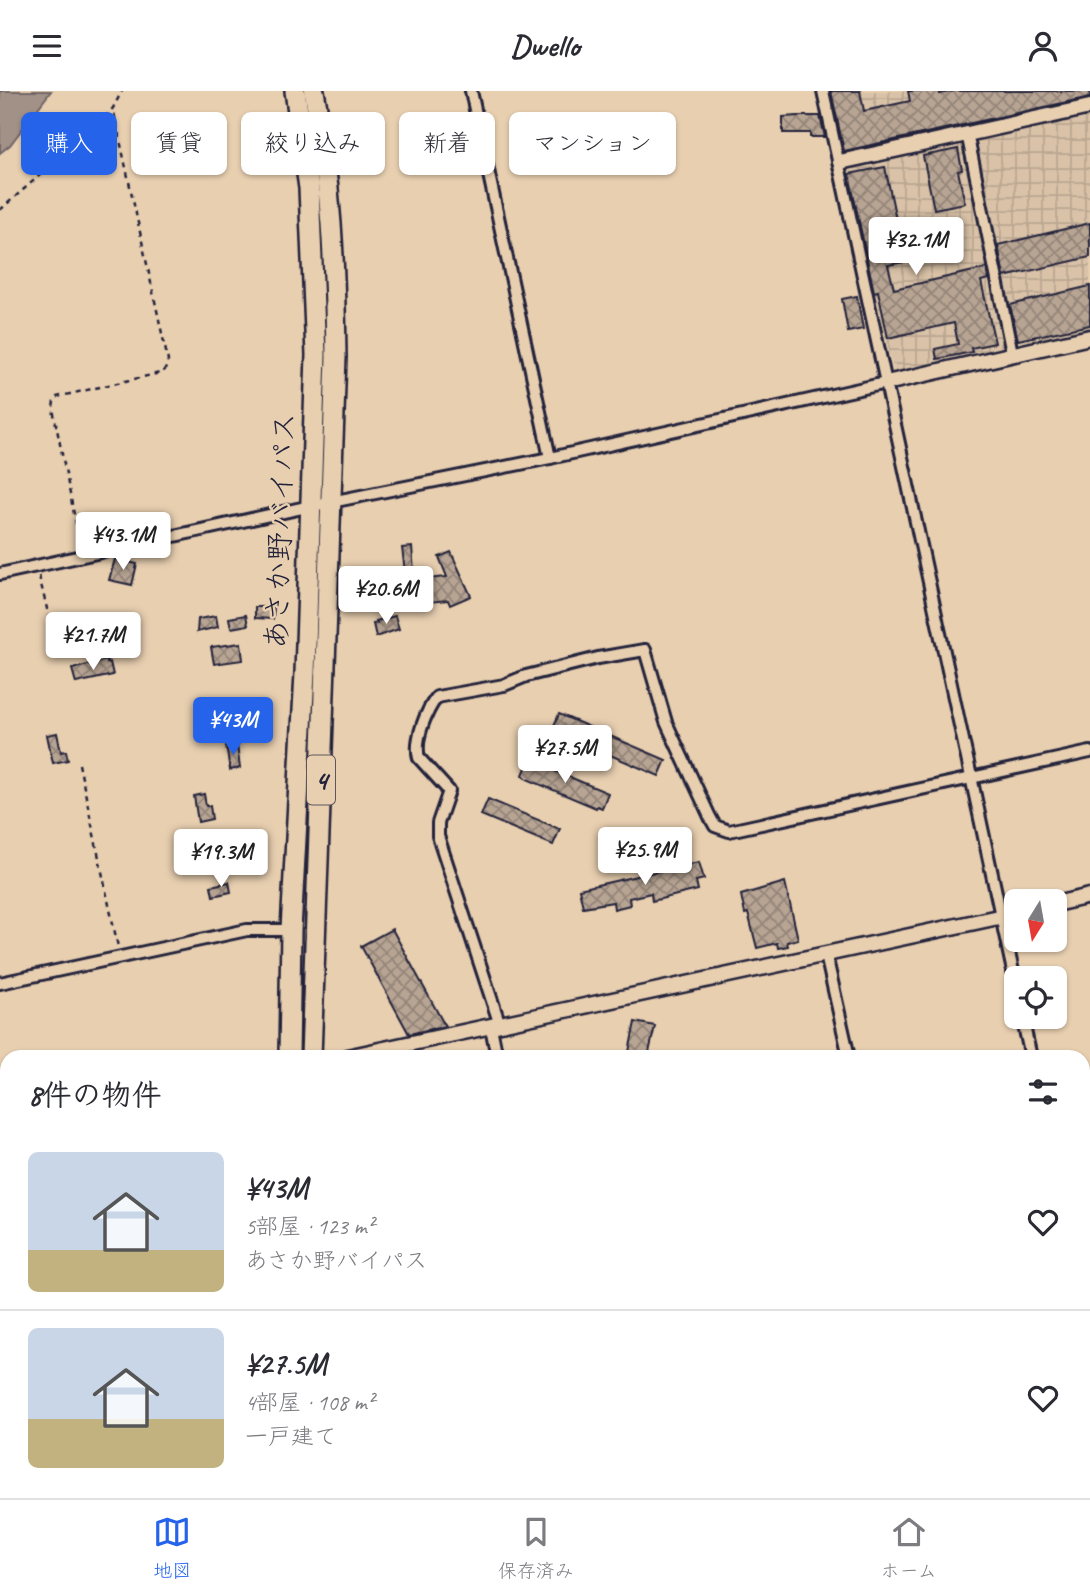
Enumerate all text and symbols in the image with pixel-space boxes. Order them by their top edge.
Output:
text: Dwello [510,25,580,66]
icon: menu [28,27,66,65]
icon: person [1024,27,1062,65]
chip: 購入 [21,112,117,175]
chip: 賃貸 [131,112,227,175]
chip: 絞り込み [241,112,385,175]
chip: 新着 [399,112,495,175]
chip: マンション [509,112,676,175]
pin: ¥32.1M [859,218,973,277]
text: ¥32.1M [885,225,947,254]
street label: あさか野バイパス [257,412,303,650]
pin: ¥43.1M [66,512,180,572]
text: ¥43.1M [92,520,154,549]
pin: ¥20.6M [329,567,443,626]
text: ¥20.6M [354,574,418,603]
pin: ¥21.7M [36,613,150,672]
text: ¥21.7M [62,620,124,649]
pin: ¥43M [192,697,274,757]
text: ¥43M [209,705,257,734]
pin: ¥27.5M [508,725,622,785]
text: ¥27.5M [534,733,596,762]
road number: 4 [307,755,335,805]
pin: ¥25.9M [588,827,702,887]
pin: ¥19.3M [164,829,278,889]
text: ¥25.9M [614,835,676,864]
text: ¥19.3M [190,837,252,866]
north arrow [1004,889,1068,952]
map controls [1004,889,1067,1029]
button: locate [1004,966,1067,1029]
icon: filters [1024,1073,1062,1111]
text: 8件の物件 [28,1076,162,1114]
text: ¥43M [245,1169,307,1207]
icon: home [84,1180,168,1264]
icon: heart [1024,1203,1062,1241]
text: 5部屋 · 123 m² [245,1212,374,1241]
text: あさか野バイパス [245,1246,427,1275]
text: ¥27.5M [245,1345,326,1383]
icon: home [84,1356,168,1440]
icon: heart [1024,1379,1062,1417]
text: 4部屋 · 108 m² [245,1388,374,1417]
text: 一戸建て [245,1422,337,1451]
tab: 地図 [153,1513,191,1583]
tab: 保存済み [498,1513,574,1583]
tab: ホーム [880,1513,937,1583]

